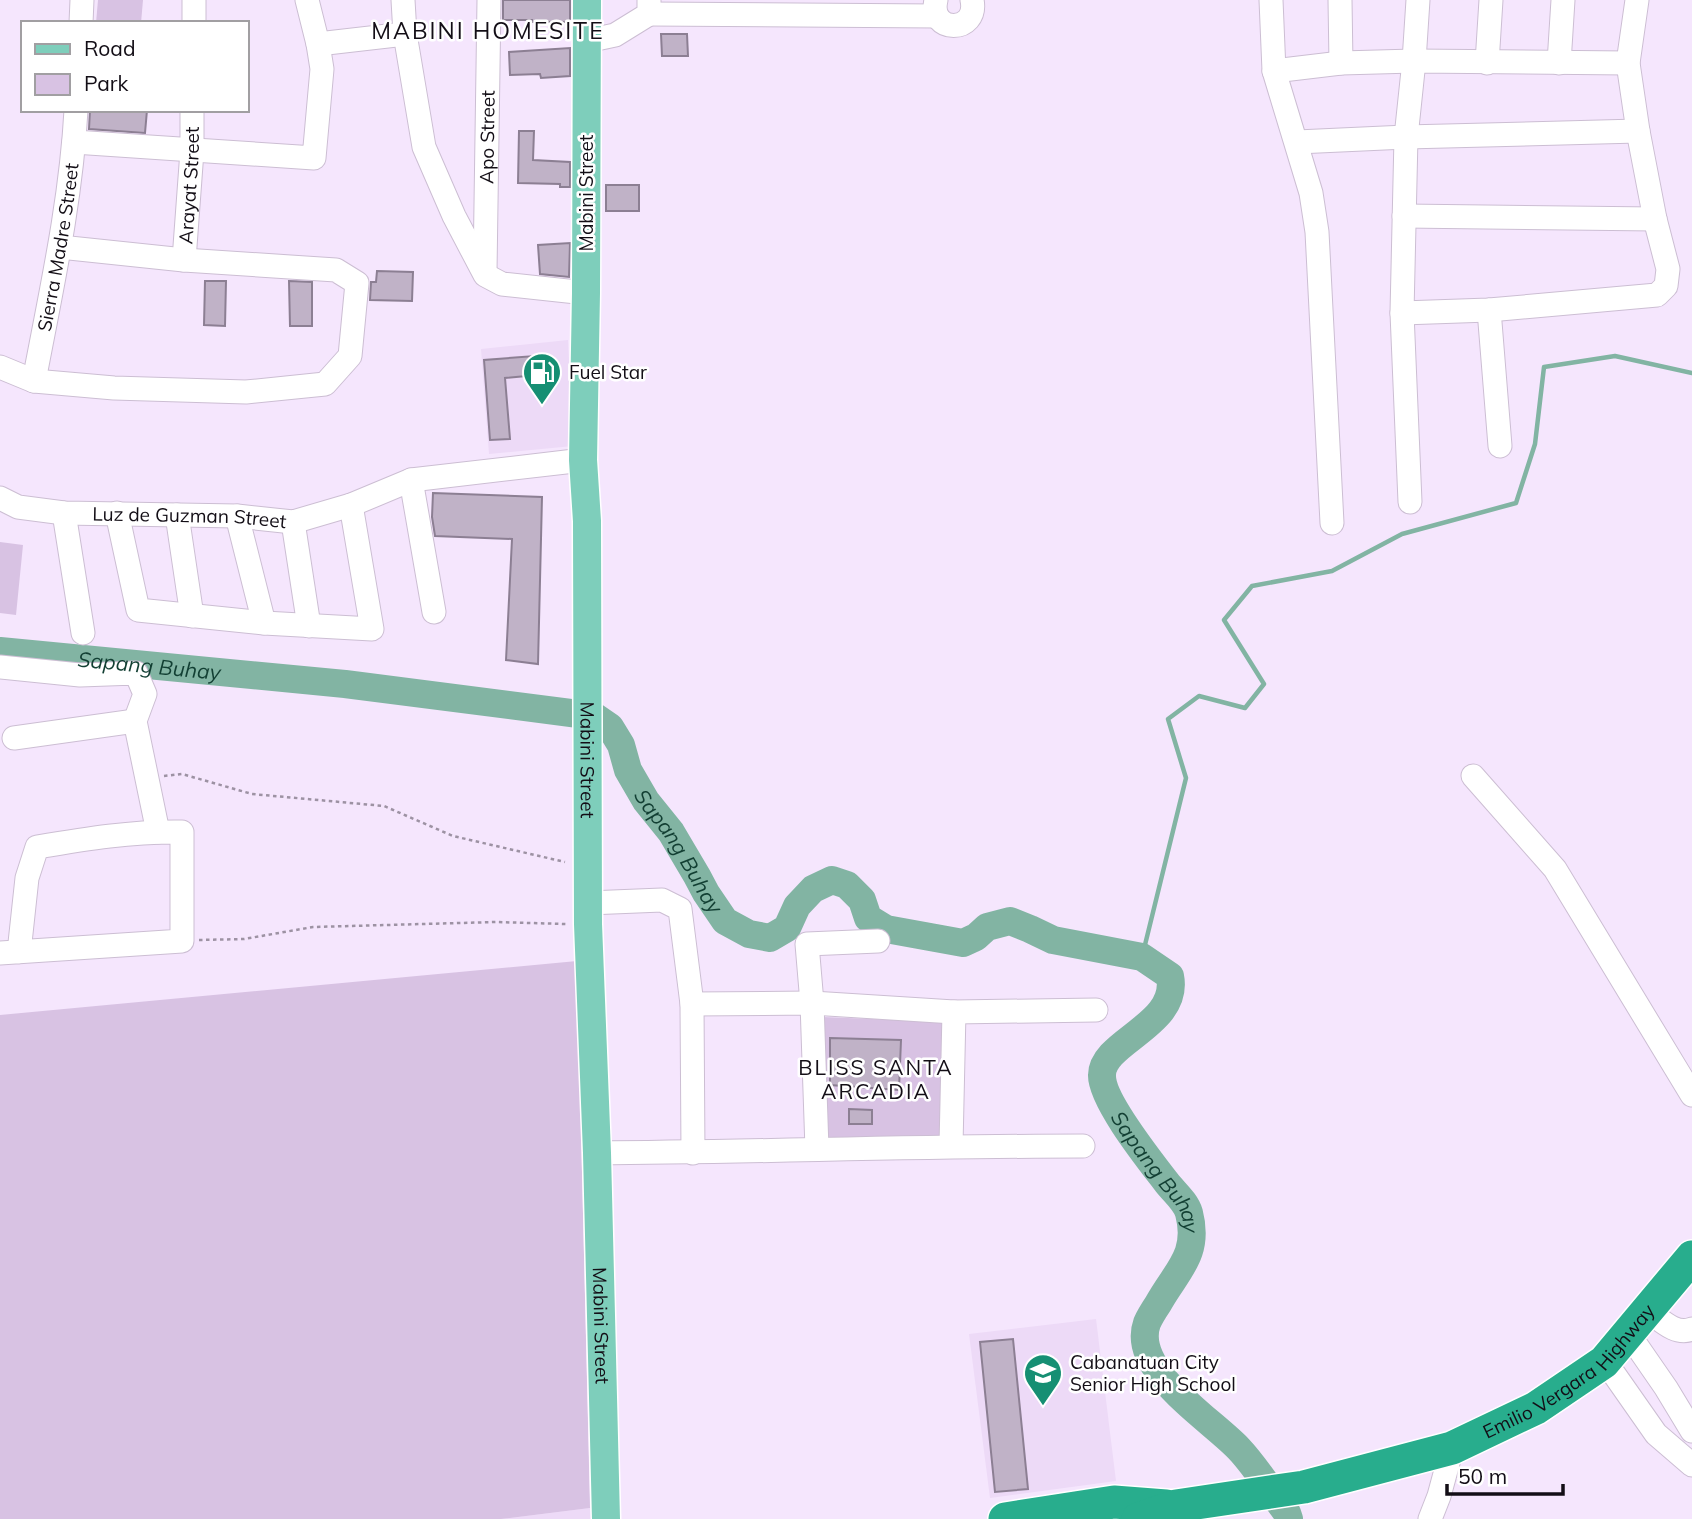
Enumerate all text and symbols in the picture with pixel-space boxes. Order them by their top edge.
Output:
district label: MABINI HOMESITE [371,16,605,45]
legend [21,21,248,112]
text: Road [84,35,135,61]
text: Park [84,70,128,96]
street label: Apo Street [474,90,500,184]
street label: Arayat Street [173,126,204,245]
street label: Mabini Street [574,134,598,251]
street label: Sierra Madre Street [32,161,84,334]
fuel station icon: Fuel Star [521,351,563,406]
place label: Fuel Star [569,360,647,384]
street label: Luz de Guzman Street [92,501,288,533]
water label: Sapang Buhay [77,645,223,685]
street label: Mabini Street [575,701,600,819]
water label: Sapang Buhay [629,784,729,919]
district label: BLISS SANTA ARCADIA [798,1054,954,1104]
water label: Sapang Buhay [1106,1106,1205,1235]
street label: Mabini Street [588,1267,615,1385]
street label: Emilio Vergara Highway [1479,1299,1660,1444]
place label: Cabanatuan City Senior High School [1070,1350,1236,1396]
school or university icon: Cabanatuan City Senior High School [1022,1352,1064,1407]
scale bar [1447,1452,1562,1496]
text: 50 m [1458,1463,1507,1489]

